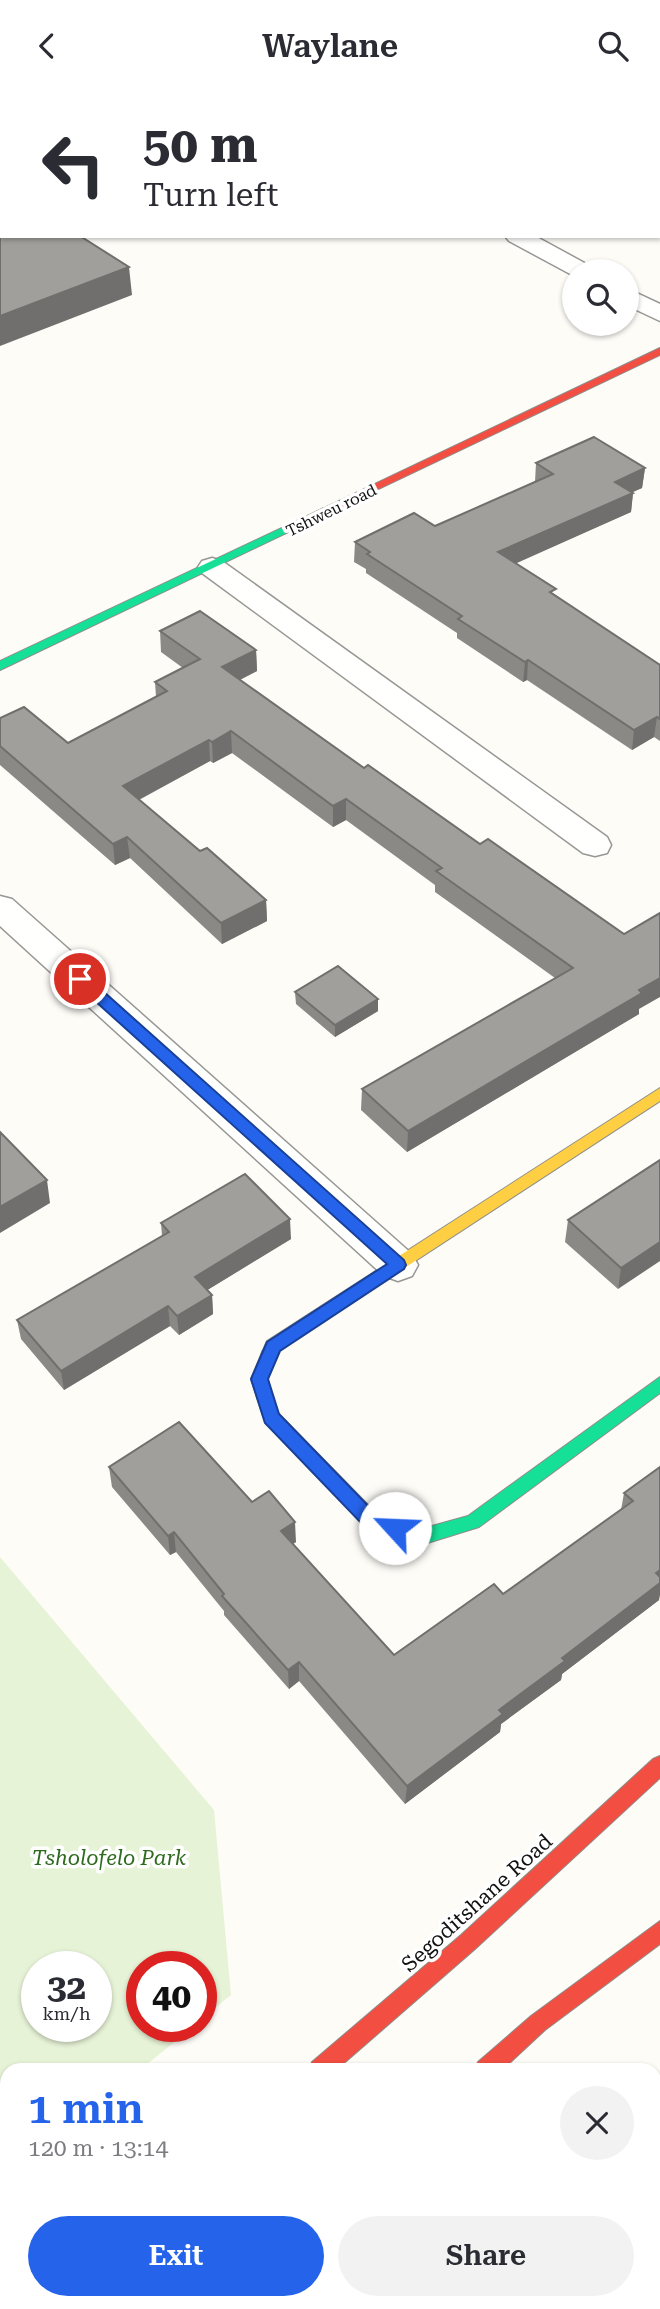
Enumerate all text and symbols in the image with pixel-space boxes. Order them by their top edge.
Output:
icon: back [28,27,66,65]
text: Waylane [262,27,398,65]
icon: search [594,27,632,65]
text: 50 m [143,117,258,174]
icon: left [28,119,119,210]
text: Turn left [143,176,278,214]
map controls [562,259,639,336]
button: search [562,259,639,336]
street label: Tshweu road [283,480,380,541]
pin [50,949,110,1009]
icon: arrive [61,960,99,998]
position arrow [358,1491,432,1565]
street label: Segoditshane Road [397,1829,558,1977]
park label: Tsholofelo Park [32,1846,187,1870]
speed limit sign: 40 [126,1951,217,2042]
text: 32 [47,1967,86,2008]
text: km/h [42,2003,91,2024]
text: 1 min [28,2084,144,2133]
button: close [560,2086,634,2160]
text: 120 m · 13:14 [28,2135,168,2162]
button: Exit [28,2216,324,2296]
button: Share [338,2216,634,2296]

